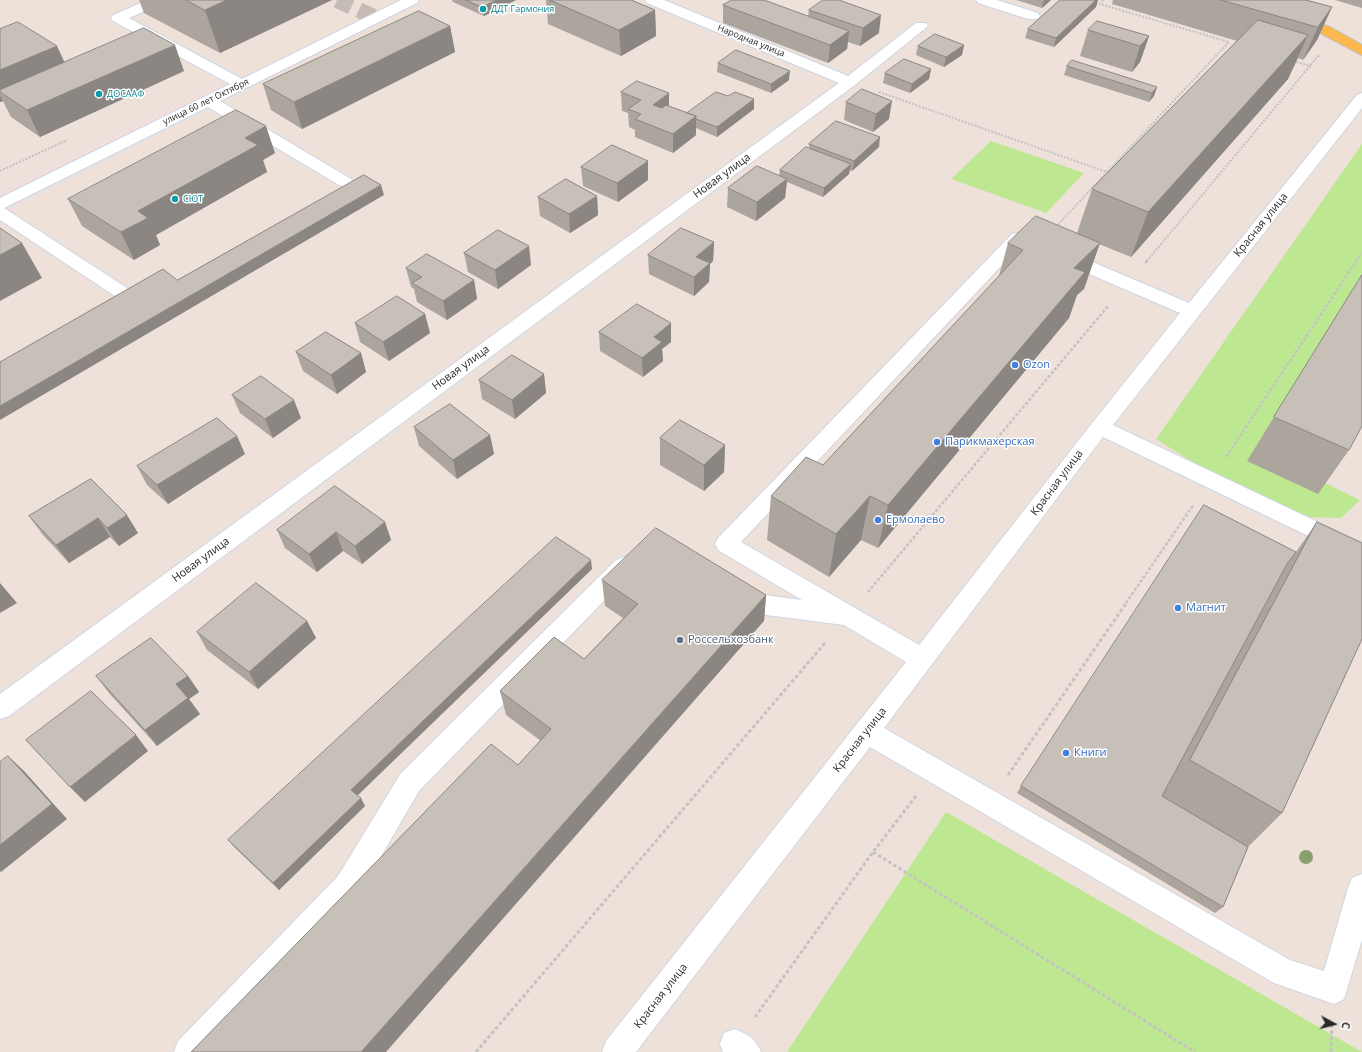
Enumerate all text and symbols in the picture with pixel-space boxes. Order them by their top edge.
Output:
marker: ДДТ Гармония [478,4,488,14]
place label: ДДТ Гармония [491,4,554,14]
street label: Народная улица [716,23,786,59]
street label: улица 60 лет Октября [161,76,251,128]
marker: ДОСААФ [94,89,104,99]
place label: ДОСААФ [107,89,144,99]
street label: Новая улица [691,151,753,201]
street label: Красная улица [1231,190,1291,260]
marker: СЮТ [170,194,180,204]
place label: СЮТ [183,194,203,204]
street label: Новая улица [430,343,492,393]
place label: Ozon [1023,358,1050,372]
marker: Ozon [1010,360,1020,370]
place label: Парикмахерская [945,435,1035,449]
marker: Парикмахерская [932,437,942,447]
street label: Красная улица [1028,448,1086,518]
place label: Ермолаево [886,513,945,527]
marker: Ермолаево [873,515,883,525]
street label: Новая улица [170,535,232,585]
place label: Магнит [1186,601,1226,615]
marker: Магнит [1173,603,1183,613]
place label: Россельхозбанк [688,633,774,647]
marker: Россельхозбанк [675,635,685,645]
street label: Красная улица [831,705,889,775]
place label: Книги [1074,746,1106,760]
marker: Книги [1061,748,1071,758]
street label: Красная улица [632,961,690,1031]
north arrow [1314,1004,1354,1044]
text: С [1339,1021,1354,1030]

